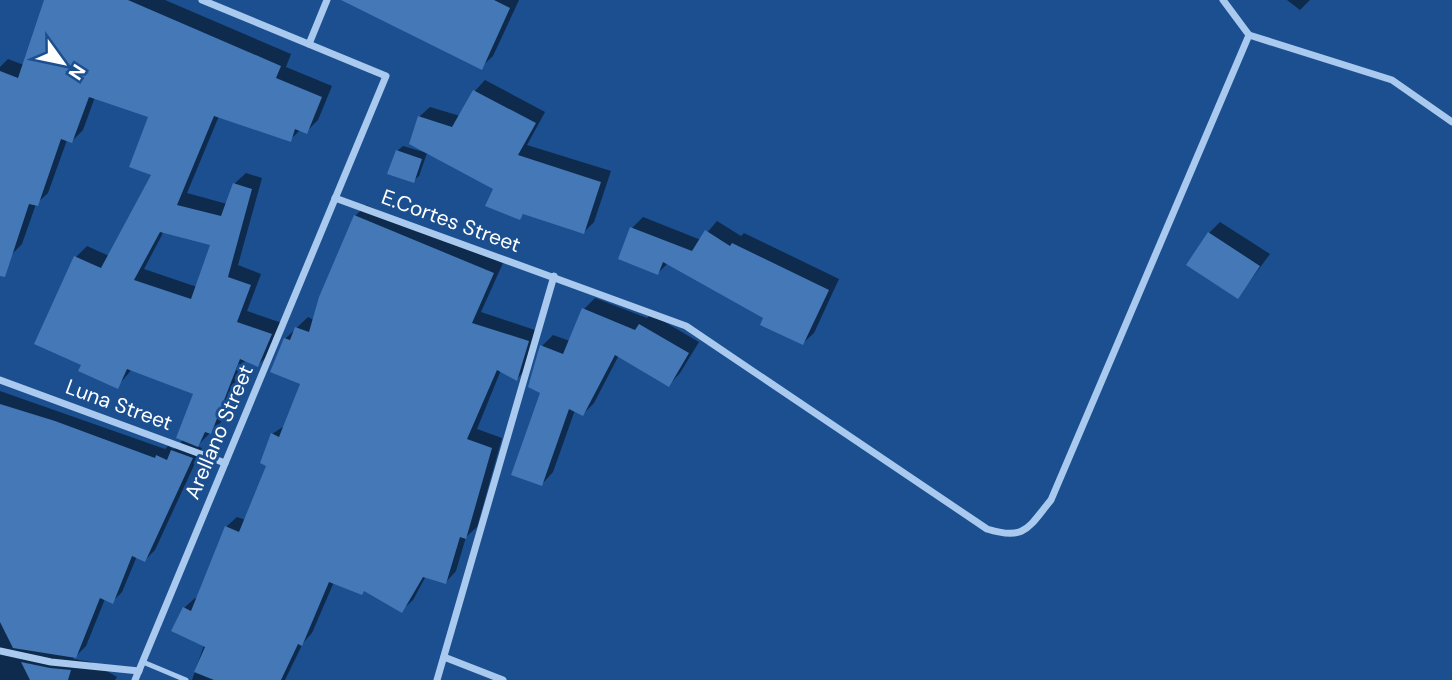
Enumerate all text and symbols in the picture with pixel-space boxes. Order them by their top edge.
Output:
north arrow [28,28,98,98]
text: N [63,59,91,85]
street label: E.Cortes Street [378,183,524,259]
street label: Arellano Street [178,360,260,504]
street label: Luna Street [62,373,176,437]

